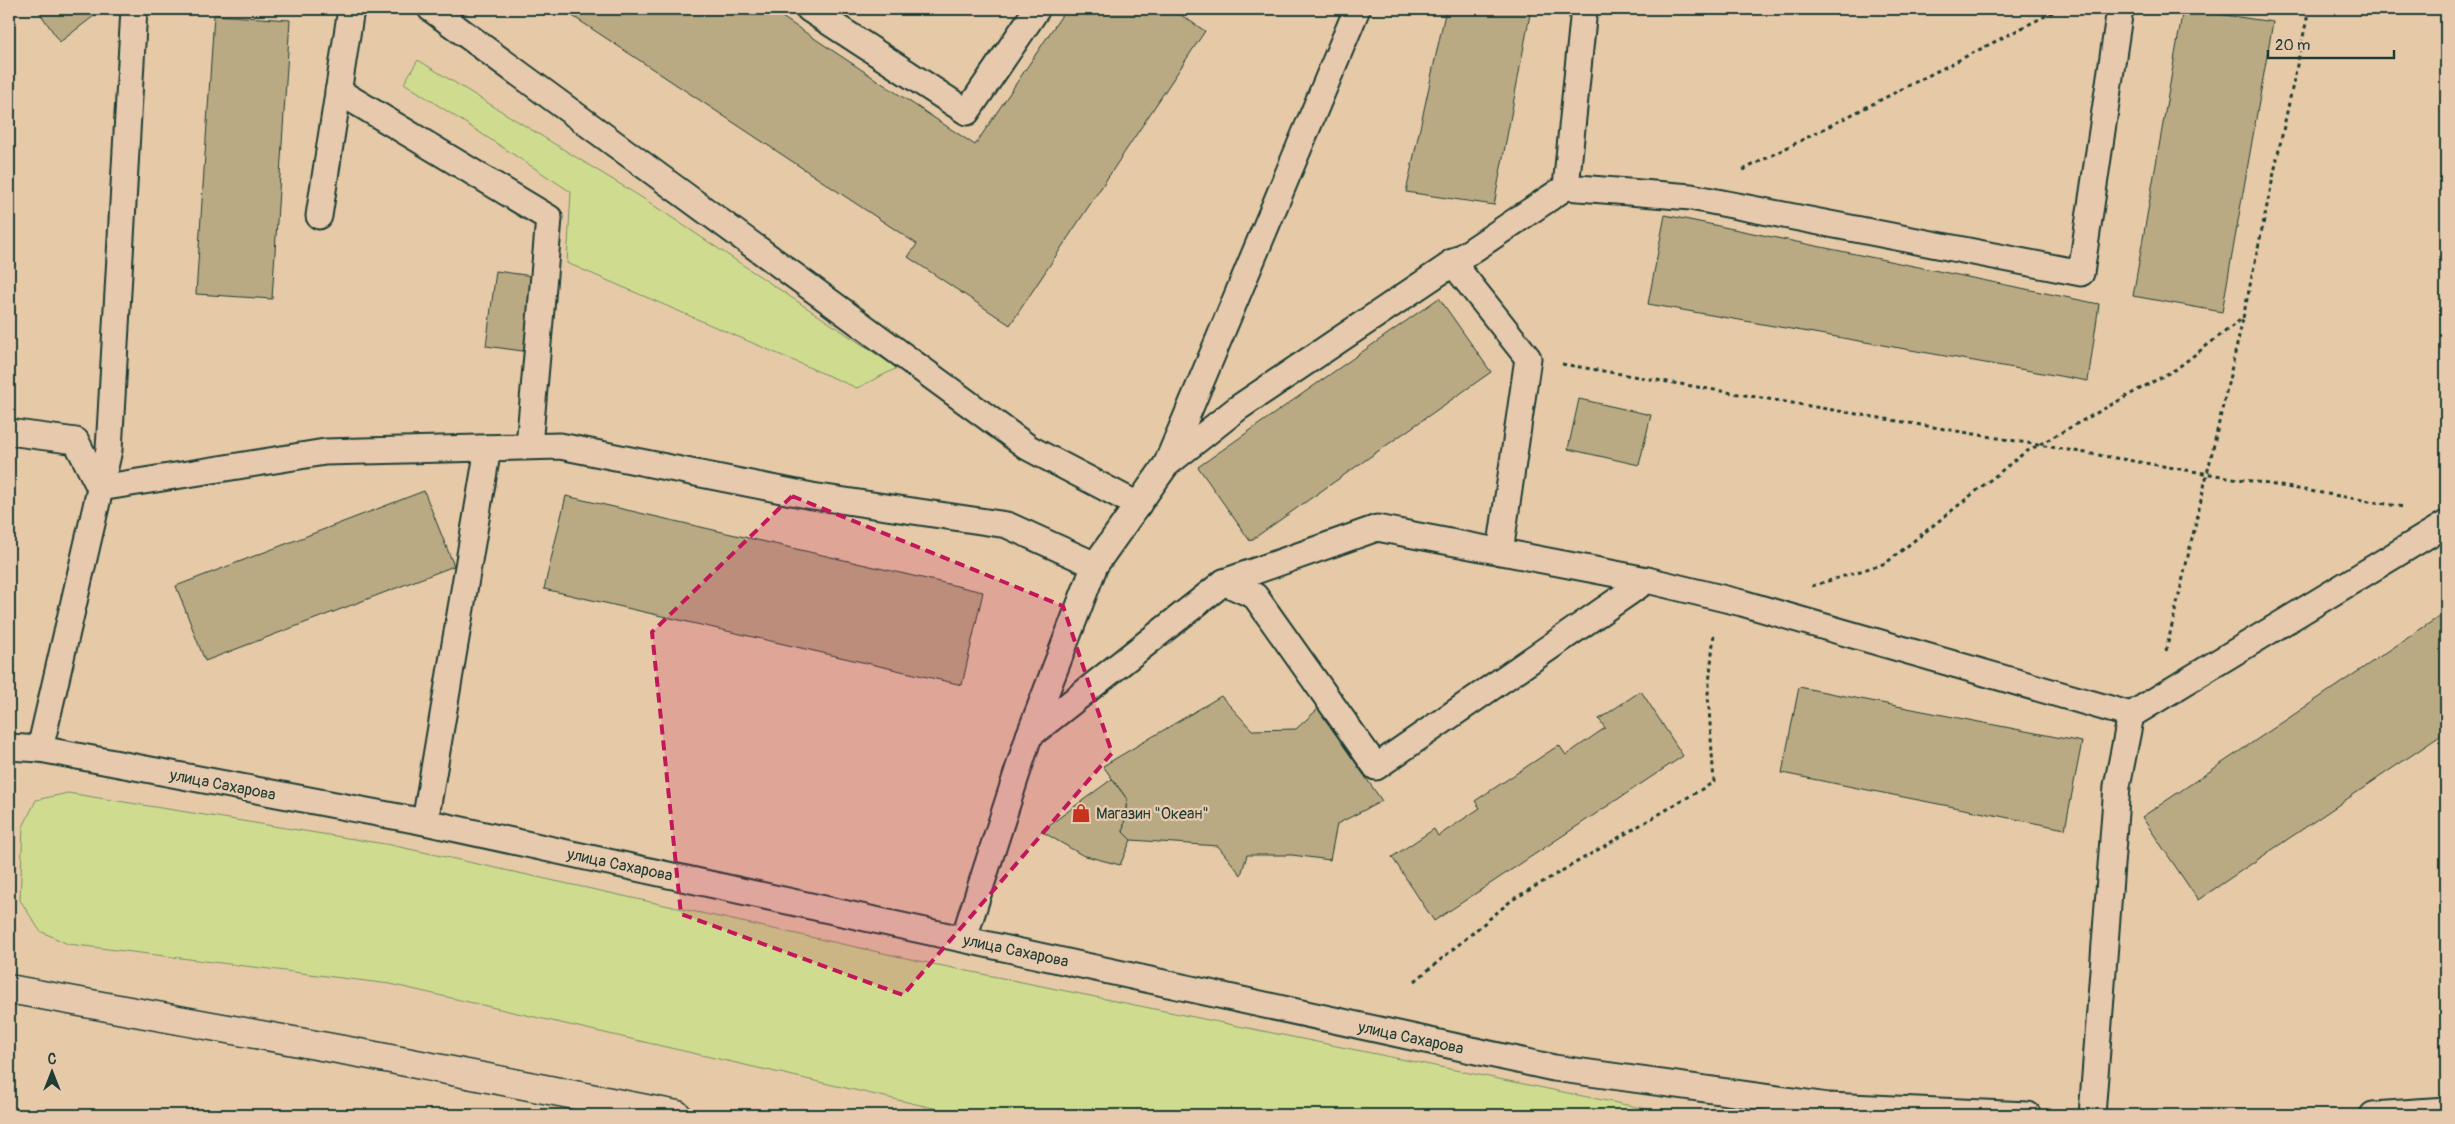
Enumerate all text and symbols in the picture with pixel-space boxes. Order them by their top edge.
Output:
scale bar [2268,28,2394,60]
text: 20 m [2275,36,2310,55]
street label: улица Сахарова [167,765,277,805]
shop icon: Магазин "Океан" [1070,802,1092,824]
place label: Магазин "Океан" [1096,804,1209,824]
street label: улица Сахарова [564,844,674,886]
street label: улица Сахарова [960,930,1070,972]
street label: улица Сахарова [1355,1017,1465,1059]
north arrow [28,1046,78,1096]
text: С [48,1051,57,1068]

